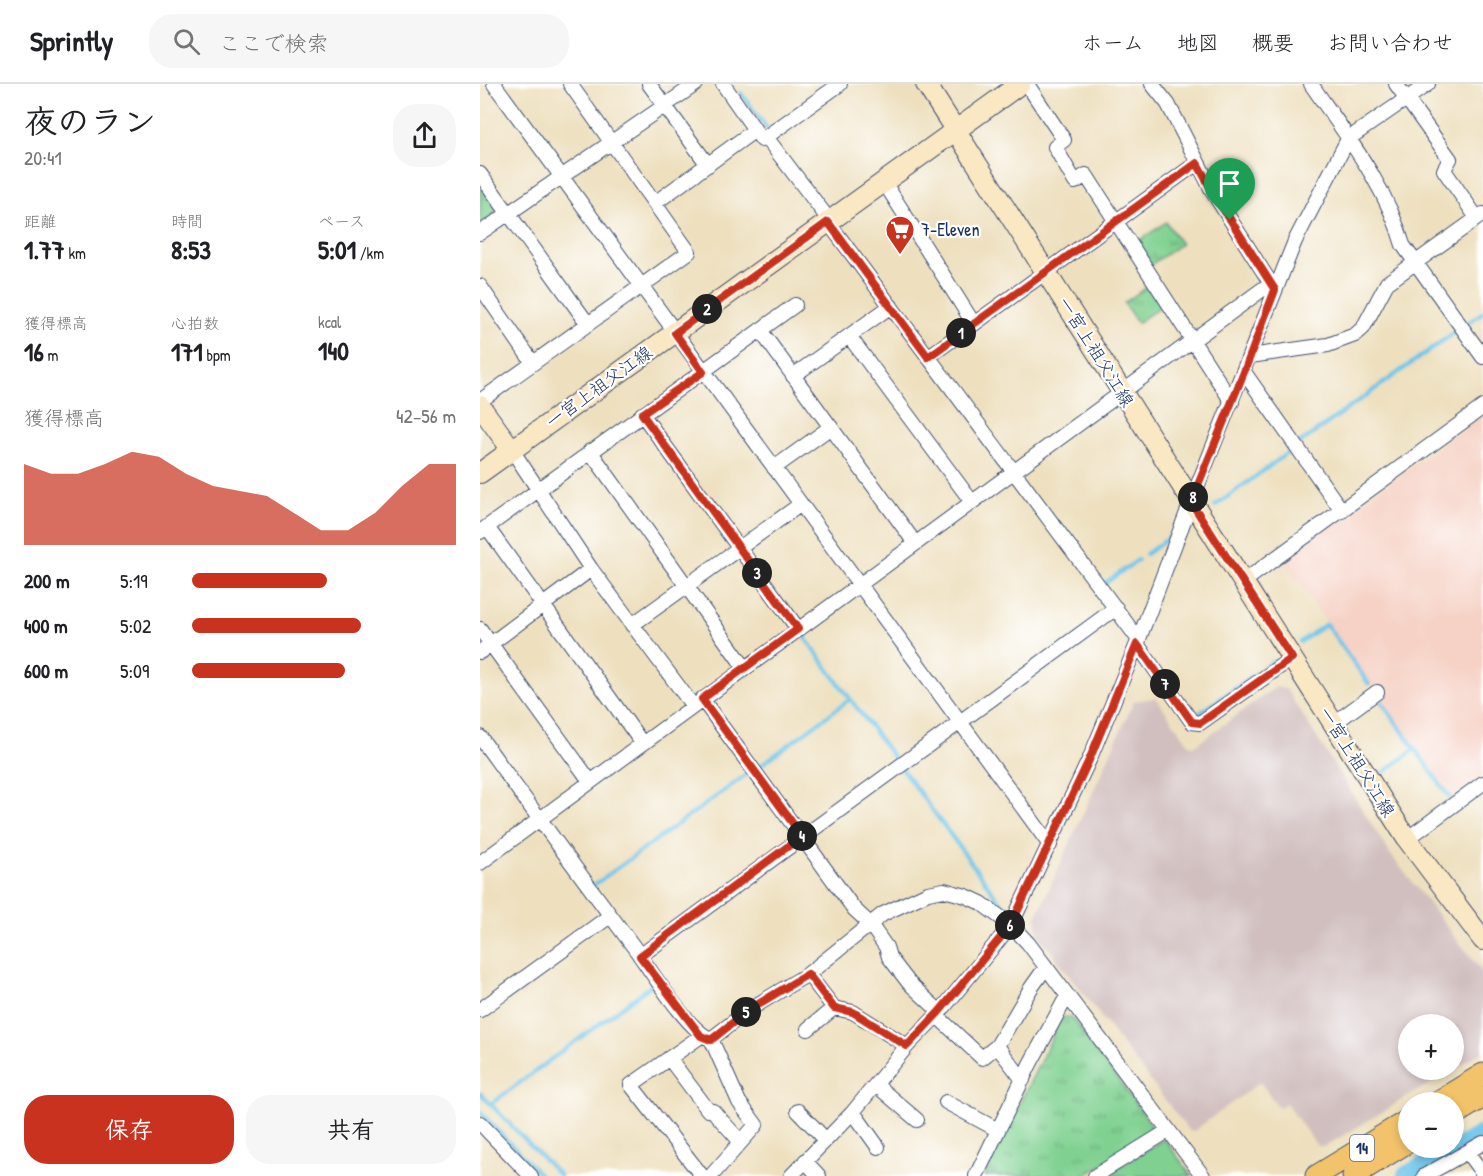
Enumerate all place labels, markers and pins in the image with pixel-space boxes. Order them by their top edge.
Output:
pin [1204,158,1255,220]
supermarket icon: 7-Eleven [884,214,916,256]
place label: 7-Eleven [921,217,980,242]
pin: 2 [692,294,722,324]
pin: 1 [946,318,976,348]
pin: 8 [1178,482,1208,512]
pin: 3 [742,558,772,588]
pin: 7 [1150,669,1180,699]
pin: 4 [787,821,817,851]
pin: 6 [995,910,1025,940]
pin: 5 [731,997,761,1027]

